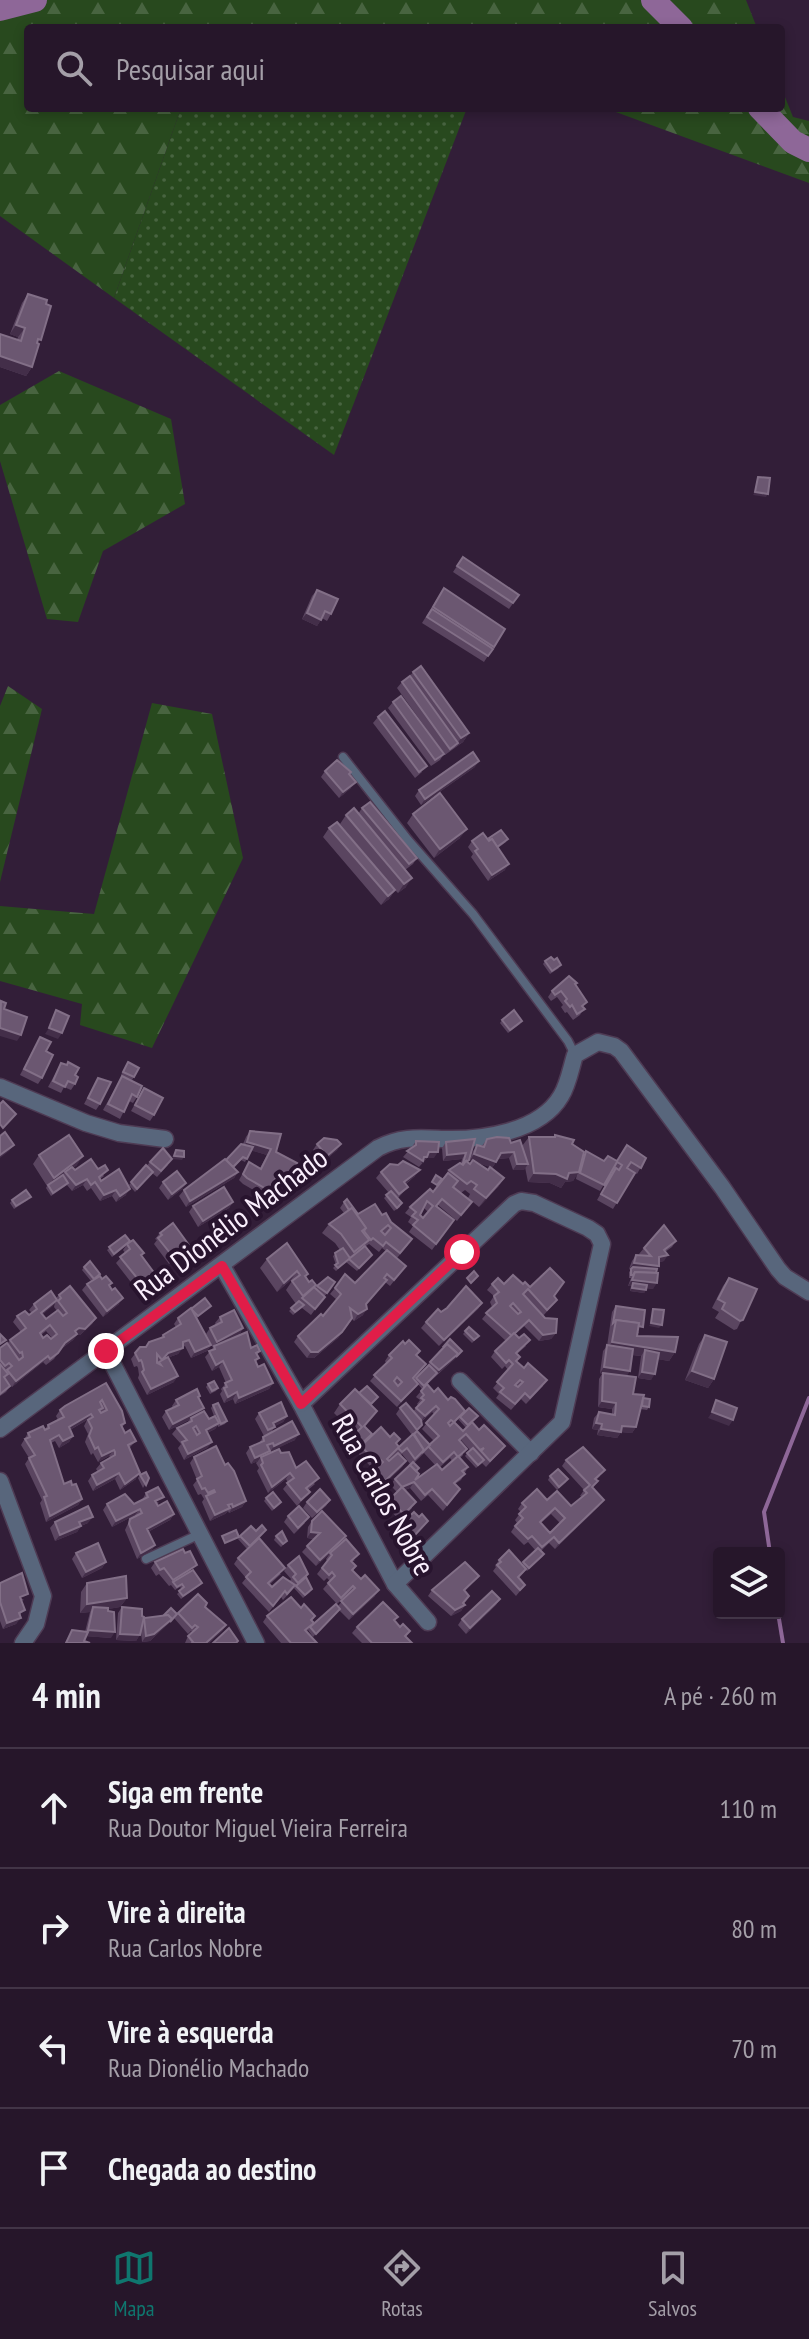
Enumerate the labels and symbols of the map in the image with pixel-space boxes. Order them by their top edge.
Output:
street label: Rua Dionélio Machado [126,1137,335,1308]
route start [444,1234,480,1270]
route end [88,1333,124,1369]
street label: Rua Carlos Nobre [324,1407,445,1582]

